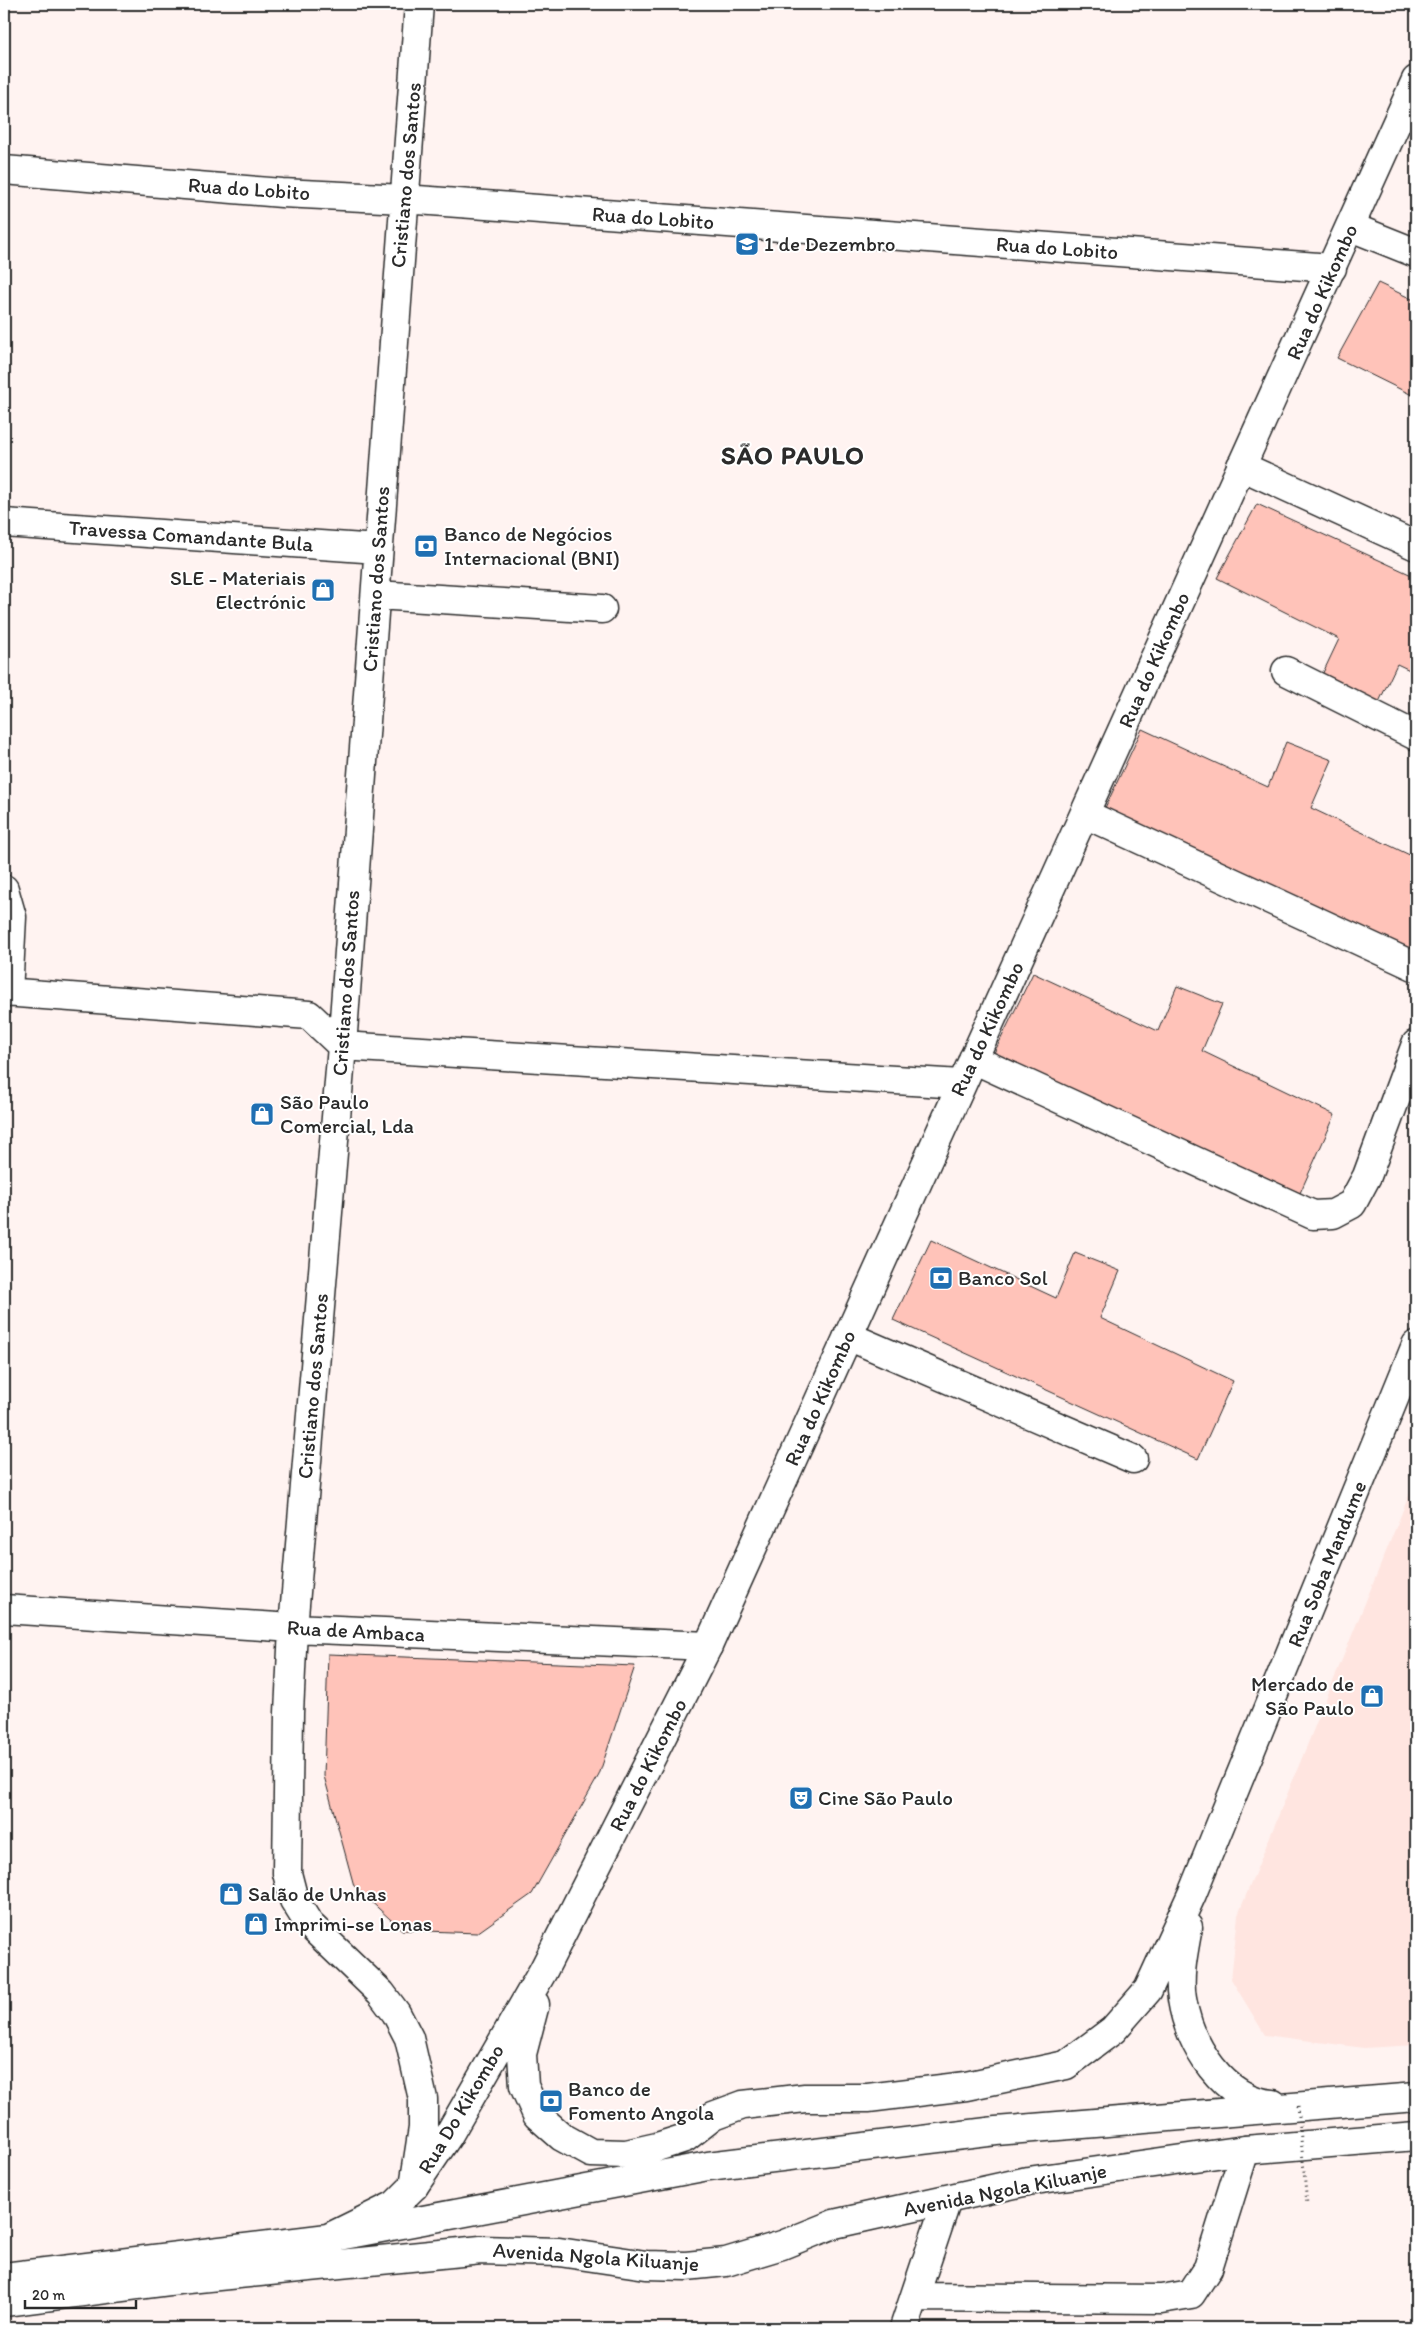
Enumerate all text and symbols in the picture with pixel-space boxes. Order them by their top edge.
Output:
street label: Cristiano dos Santos [385,81,426,269]
street label: Rua do Lobito [187,172,311,205]
street label: Rua do Lobito [591,201,715,234]
street label: Rua do Kikombo [1280,220,1363,363]
school or university icon: 1 de Dezembro [734,231,760,257]
place label: 1 de Dezembro [764,231,896,256]
street label: Rua do Lobito [995,231,1119,264]
district label: SÃO PAULO [721,439,865,471]
street label: Cristiano dos Santos [357,485,394,673]
street label: Travessa Comandante Bula [68,514,314,557]
place label: Banco de Negócios Internacional (BNI) [444,521,620,570]
bank icon: Banco de Negócios Internacional (BNI) [413,533,439,559]
place label: SLE - Materiais Electrónic [170,565,306,614]
shop icon: SLE - Materiais Electrónic [310,577,336,603]
street label: Rua do Kikombo [1112,588,1195,731]
street label: Cristiano dos Santos [327,889,364,1077]
street label: Rua do Kikombo [944,957,1029,1100]
place label: São Paulo Comercial, Lda [280,1089,414,1138]
shop icon: São Paulo Comercial, Lda [249,1101,275,1127]
bank icon: Banco Sol [928,1265,954,1291]
place label: Banco Sol [958,1265,1048,1290]
street label: Cristiano dos Santos [292,1292,333,1480]
street label: Rua do Kikombo [778,1326,861,1469]
street label: Rua Soba Mandume [1282,1477,1371,1651]
street label: Rua de Ambaca [286,1614,426,1647]
place label: Mercado de São Paulo [1251,1671,1354,1720]
shop icon: Mercado de São Paulo [1359,1683,1385,1709]
street label: Rua do Kikombo [603,1694,692,1835]
theatre icon: Cine São Paulo [788,1785,814,1811]
place label: Cine São Paulo [818,1785,953,1810]
shop icon: Salão de Unhas [218,1881,244,1907]
place label: Salão de Unhas [248,1881,387,1906]
shop icon: Imprimi-se Lonas [243,1911,269,1937]
place label: Imprimi-se Lonas [274,1911,432,1936]
street label: Rua Do Kikombo [412,2039,509,2178]
place label: Banco de Fomento Angola [568,2076,714,2125]
bank icon: Banco de Fomento Angola [538,2088,564,2114]
street label: Avenida Ngola Kiluanje [901,2158,1109,2222]
street label: Avenida Ngola Kiluanje [492,2237,700,2276]
scale bar [25,2277,136,2309]
text: 20 m [32,2286,66,2304]

